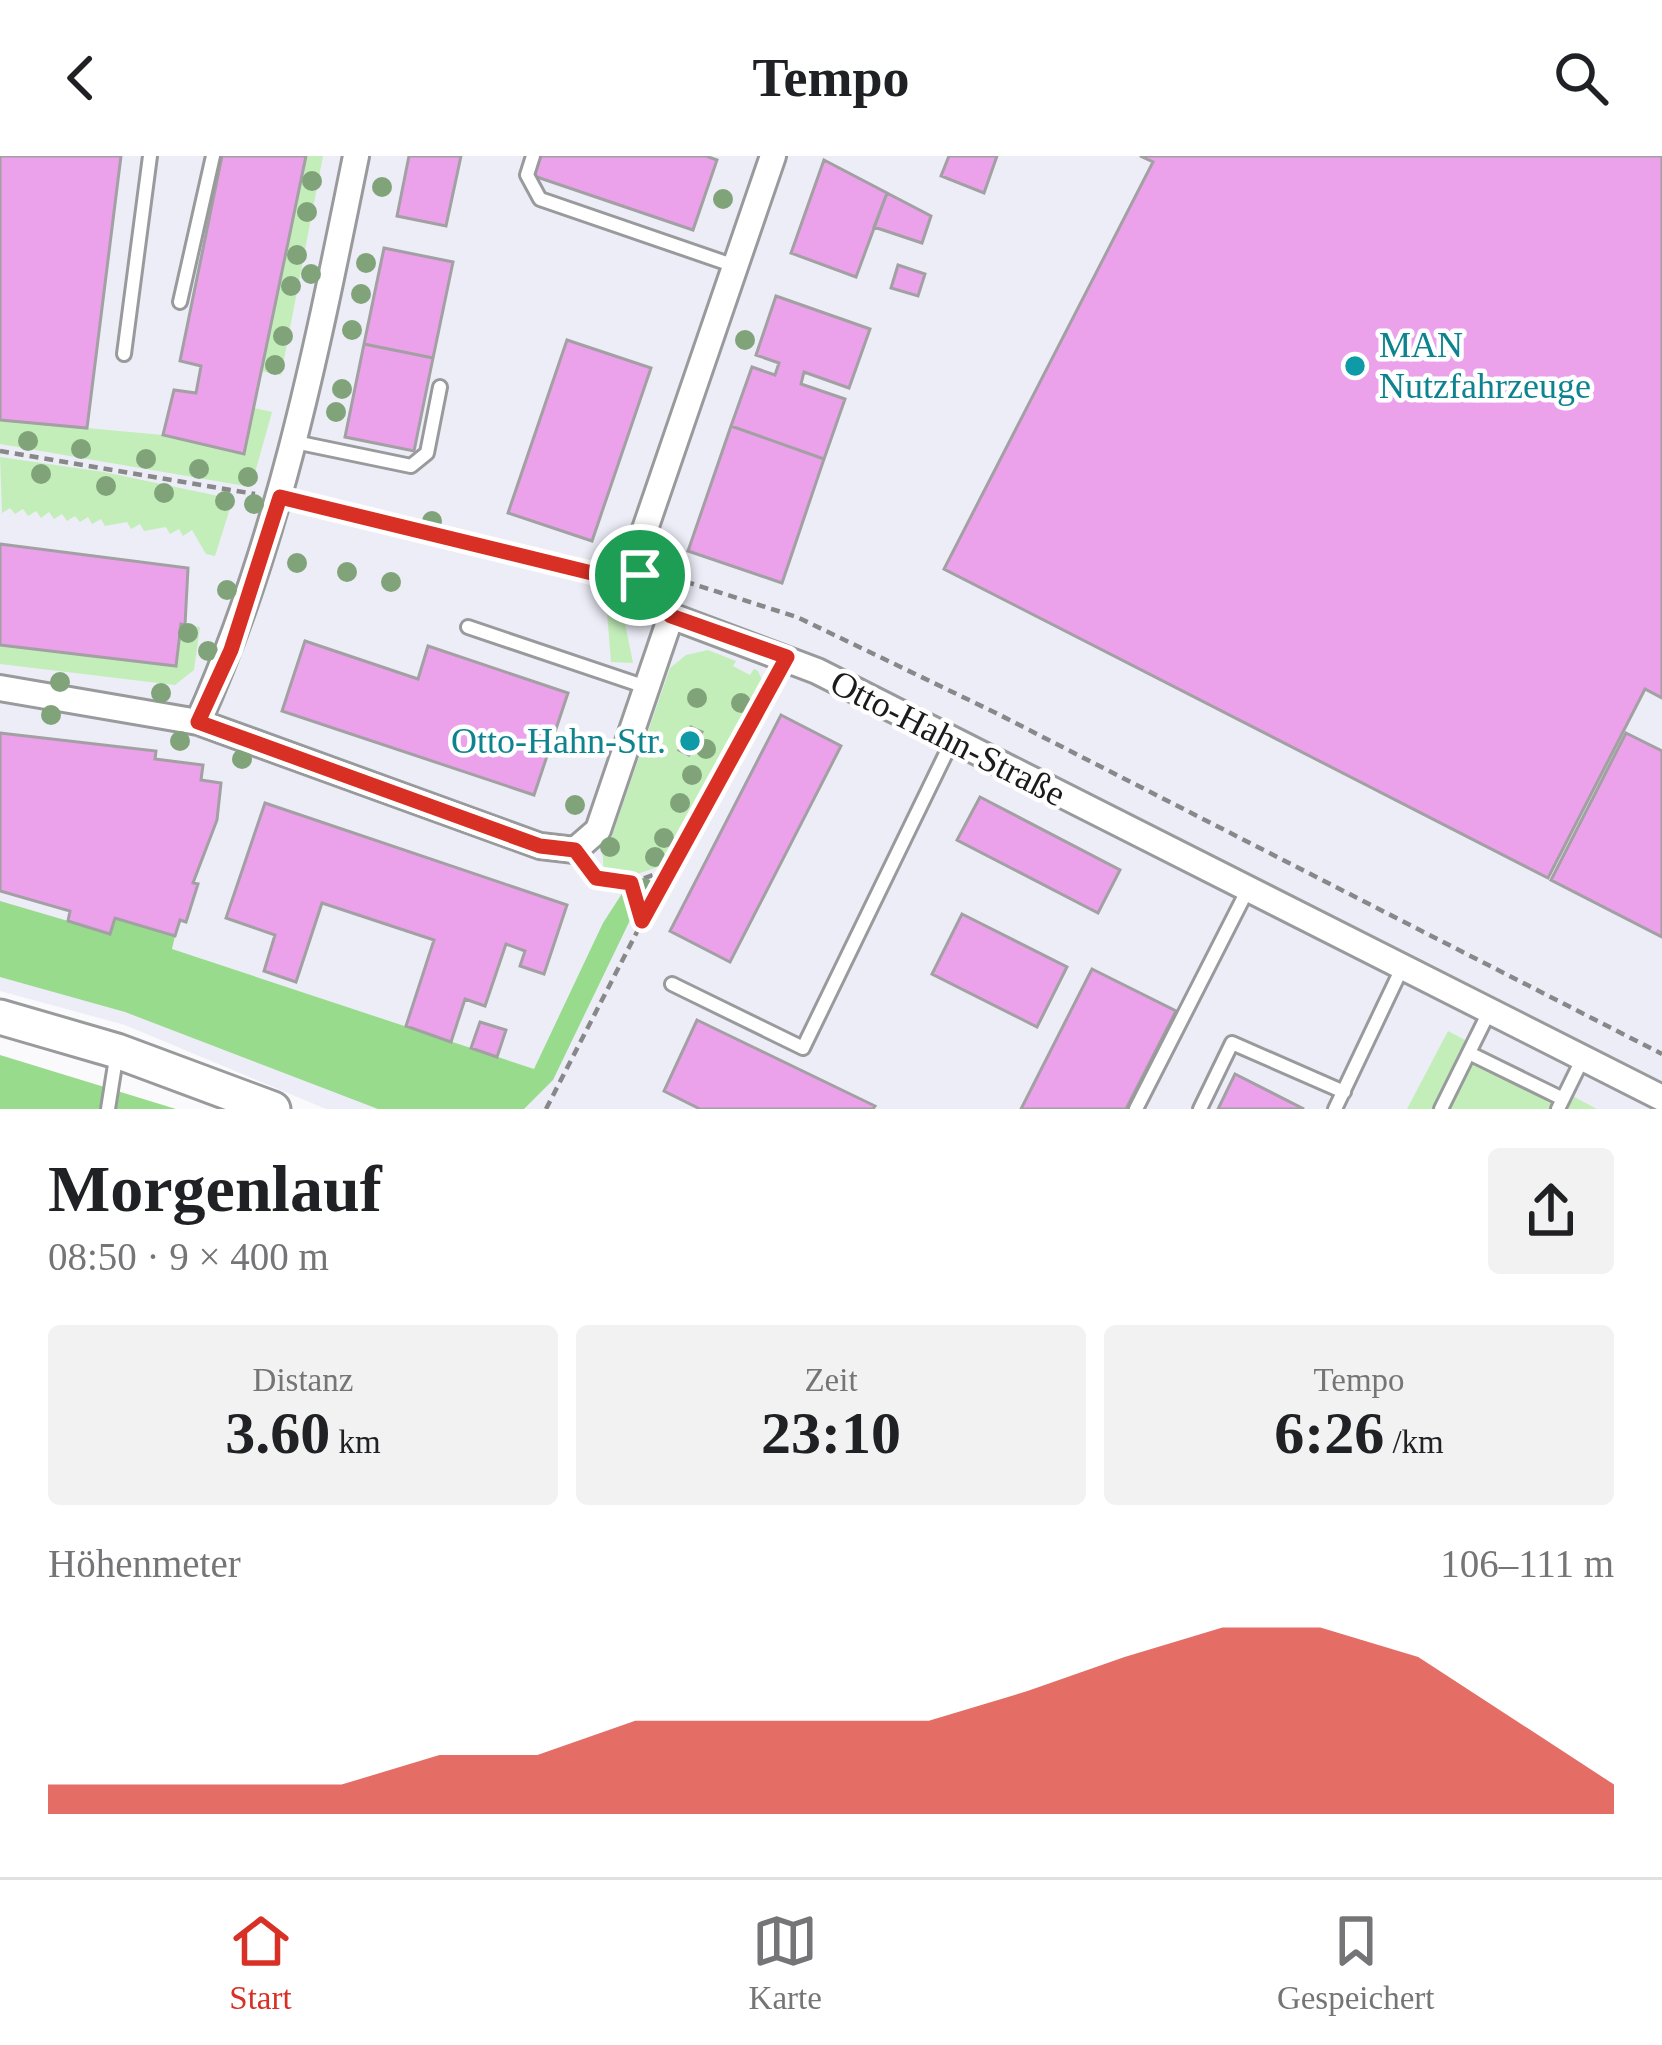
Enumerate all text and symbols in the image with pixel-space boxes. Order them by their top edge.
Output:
icon: back [48,45,114,111]
icon: search [1548,45,1614,111]
text: Tempo [752,48,910,108]
place label: MAN Nutzfahrzeuge [1379,325,1591,406]
marker: MAN Nutzfahrzeuge [1342,353,1368,379]
pin [589,524,691,626]
icon: arrive [607,542,673,608]
street label: Otto-Hahn-Straße [824,662,1072,814]
place label: Otto-Hahn-Str. [451,721,666,761]
marker: Otto-Hahn-Str. [677,728,703,754]
button: share [1488,1148,1614,1274]
text: Morgenlauf [48,1152,382,1225]
text: 08:50 · 9 × 400 m [48,1235,329,1278]
text: Distanz [253,1362,353,1398]
text: Zeit [804,1362,858,1398]
text: Tempo [1313,1362,1405,1398]
text: 3.60 [225,1400,330,1466]
text: 23:10 [761,1400,901,1466]
text: 6:26 [1274,1400,1384,1466]
text: km [330,1424,381,1460]
text: /km [1384,1424,1444,1460]
text: Höhenmeter [48,1542,241,1585]
text: 106–111 m [1440,1542,1614,1585]
tab: Start [228,1908,294,2017]
tab: Karte [749,1908,822,2017]
tab: Gespeichert [1277,1908,1434,2017]

